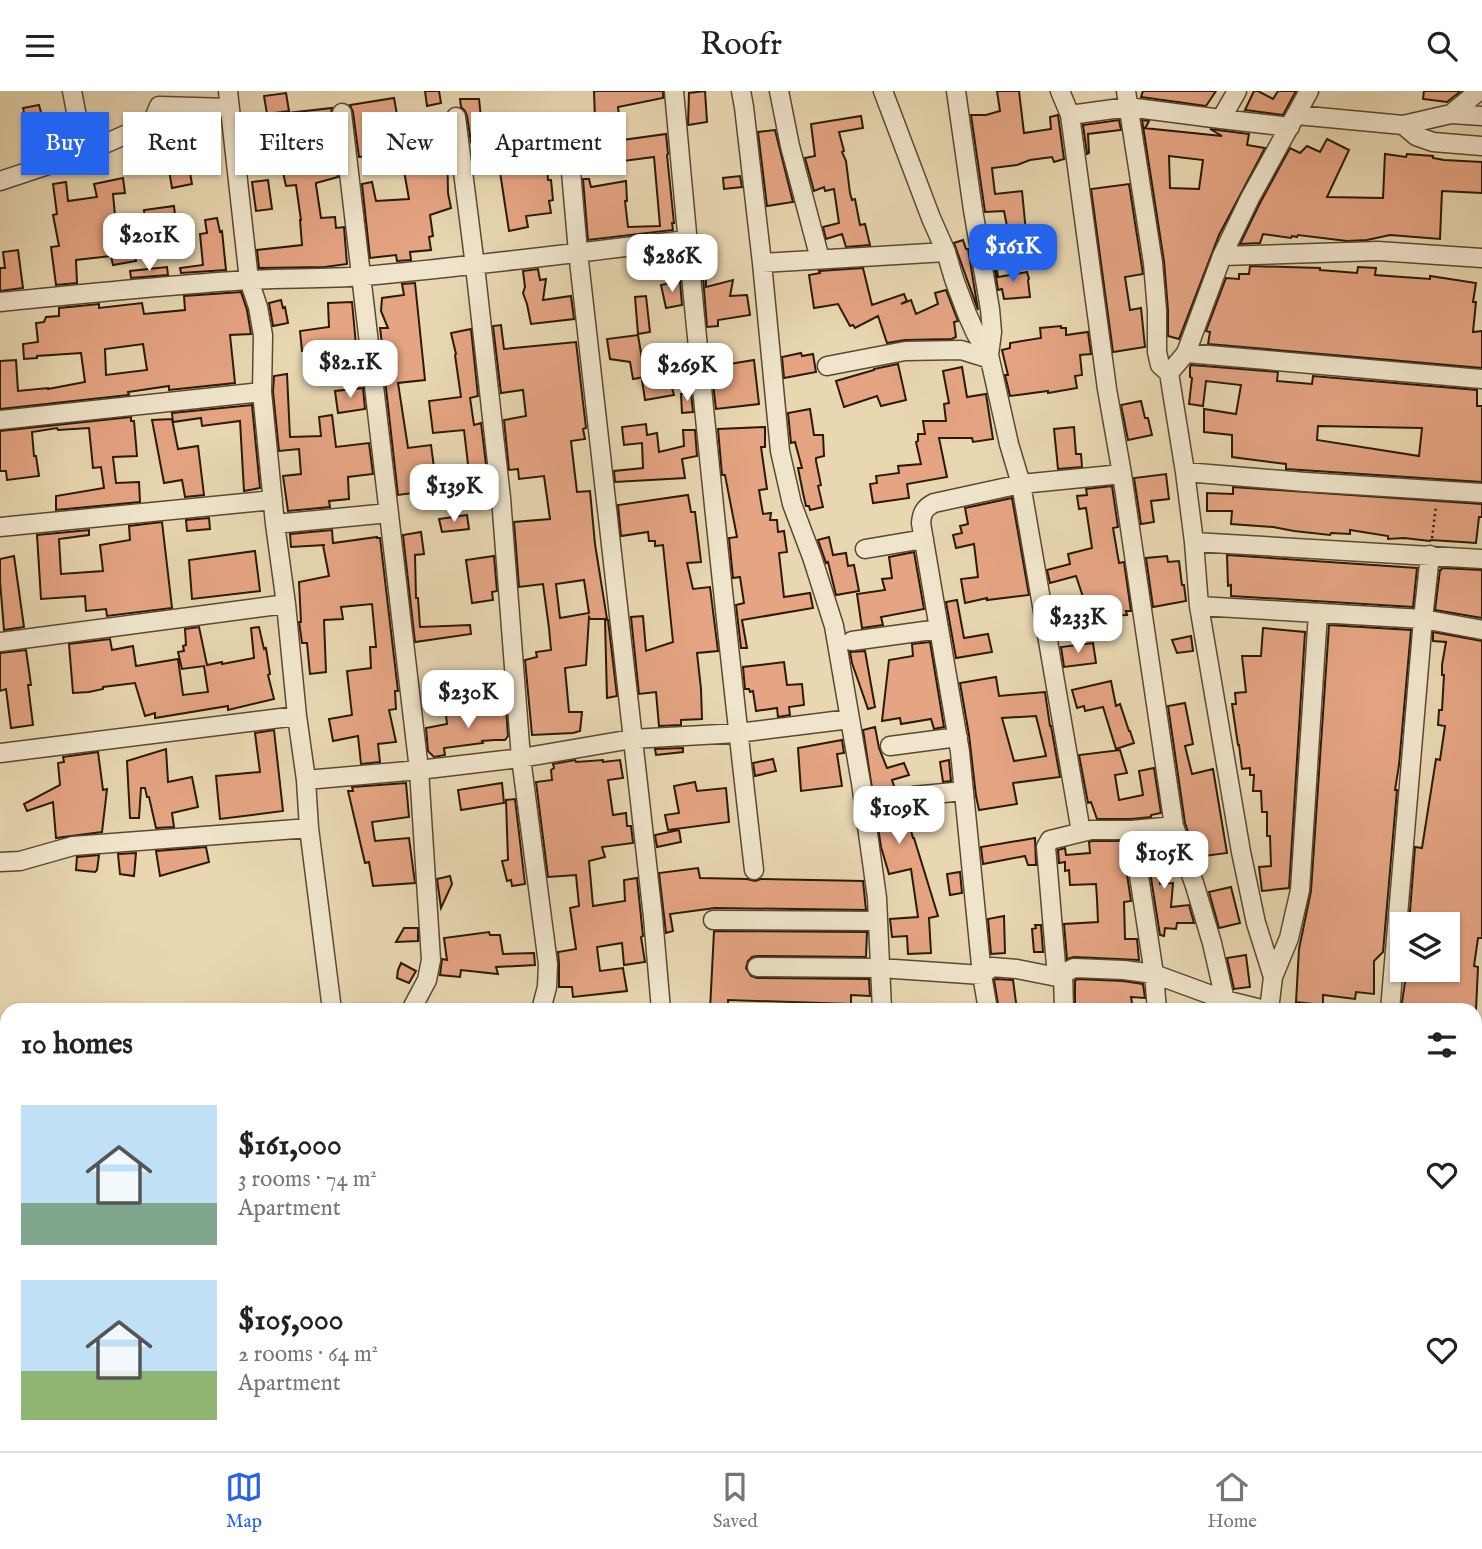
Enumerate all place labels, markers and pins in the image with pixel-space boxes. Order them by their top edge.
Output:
pin: $201K [100,213,198,273]
pin: $161K [964,225,1062,284]
pin: $286K [623,235,721,294]
pin: $82.1K [293,341,407,400]
pin: $269K [638,343,736,403]
pin: $139K [405,465,503,524]
pin: $233K [1029,595,1127,655]
pin: $230K [419,671,517,730]
pin: $109K [850,787,948,846]
pin: $105K [1115,831,1213,891]

